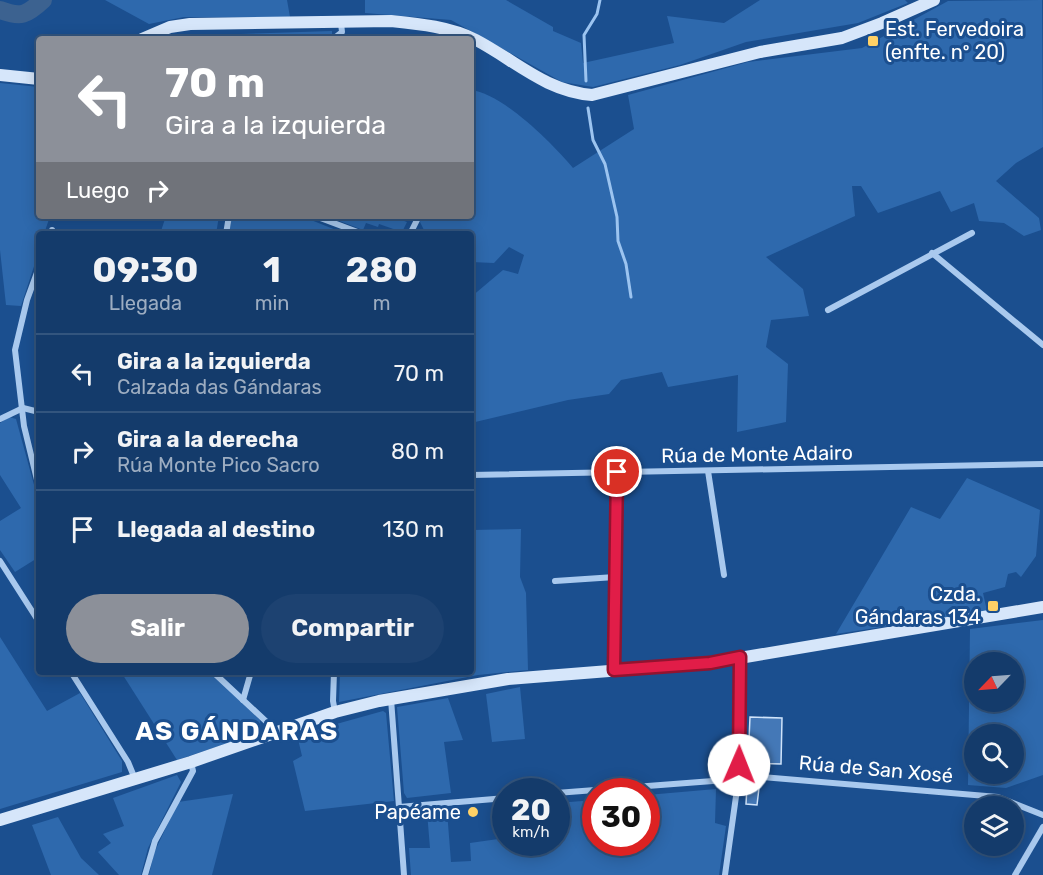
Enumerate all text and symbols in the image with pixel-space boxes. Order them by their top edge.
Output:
place label: Est. Fervedoira (enfte. nº 20) [885,17,1024,64]
marker: Est. Fervedoira (enfte. nº 20) [866,34,880,48]
text: 70 m [165,58,265,108]
icon: left [66,60,144,138]
text: Gira a la izquierda [165,109,386,141]
icon: right [141,174,174,207]
text: Luego [66,177,129,204]
text: 09:30 [92,248,198,291]
text: 1 [263,248,281,291]
text: 280 [346,248,418,291]
text: Llegada [109,291,182,315]
text: min [255,291,289,315]
text: m [373,291,391,315]
text: Gira a la izquierda [117,348,311,375]
icon: left [66,357,99,390]
text: 70 m [394,360,444,387]
text: Calzada das Gándaras [117,375,322,399]
text: Gira a la derecha [117,426,298,453]
icon: right [66,435,99,468]
text: 80 m [391,438,444,465]
street label: Rúa de Monte Adairo [661,440,853,468]
pin [591,446,642,497]
text: Rúa Monte Pico Sacro [117,453,320,477]
icon: arrive [600,455,633,488]
icon: arrive [66,513,99,546]
text: Llegada al destino [117,516,315,543]
text: 130 m [382,516,444,543]
place label: Czda. Gándaras 134 [855,582,981,629]
button: Salir [66,594,249,663]
button: Compartir [261,594,444,663]
marker: Czda. Gándaras 134 [986,599,1000,613]
north arrow [964,652,1024,712]
map controls [964,652,1024,856]
district label: AS GÁNDARAS [135,716,339,747]
button: search [964,724,1024,784]
position arrow [707,733,771,797]
street label: Rúa de San Xosé [798,750,954,788]
speed limit sign: 30 [582,778,660,856]
text: 20 [511,792,551,828]
button: layers [964,796,1024,856]
place label: Papéame [374,800,461,824]
marker: Papéame [466,805,480,819]
text: km/h [512,823,550,841]

